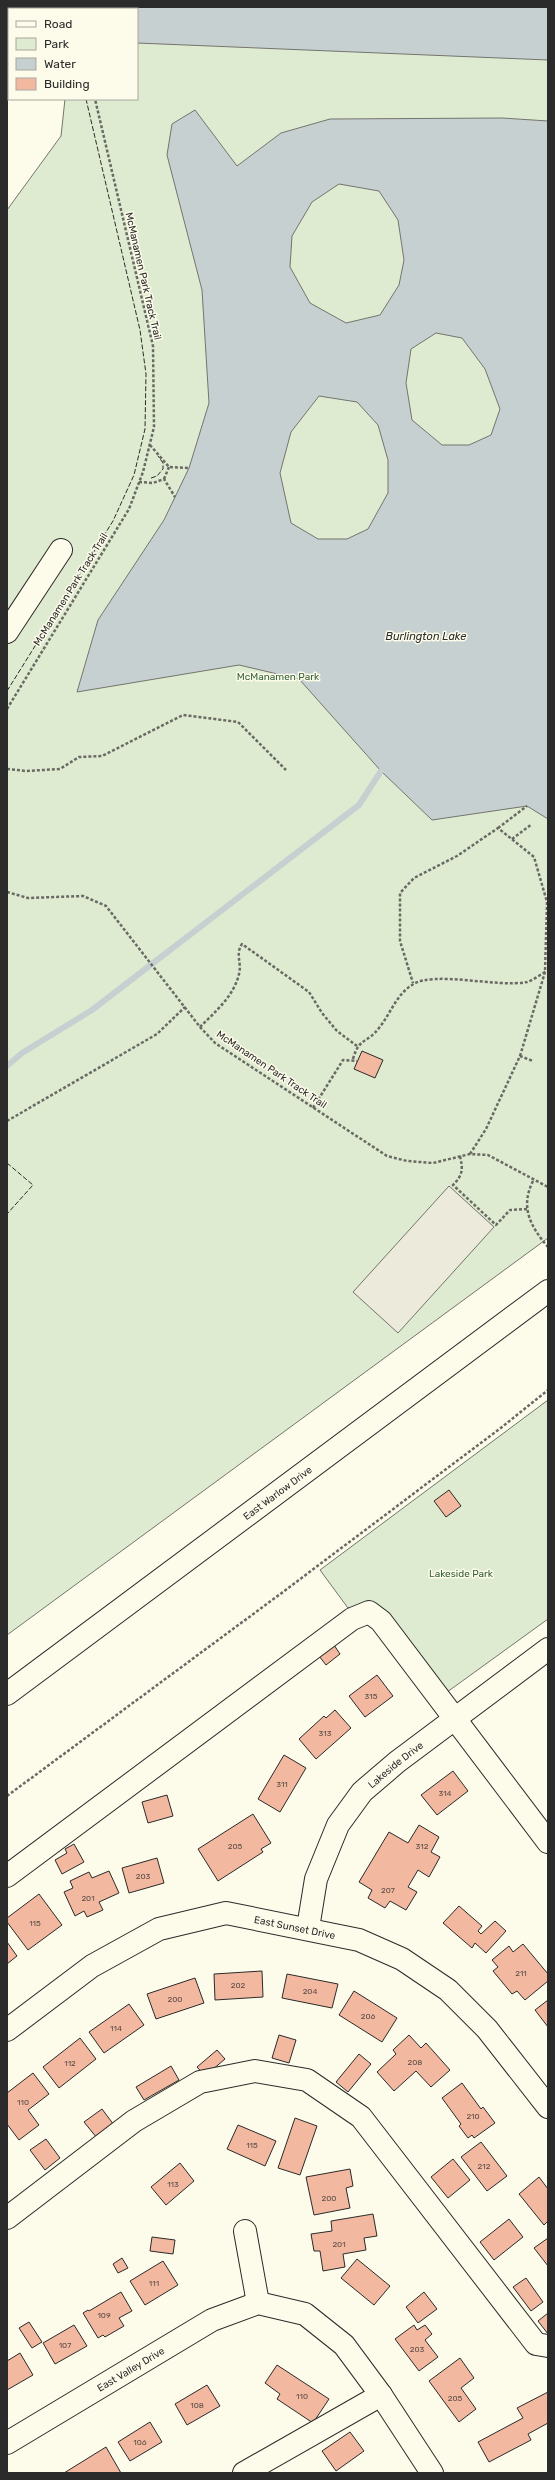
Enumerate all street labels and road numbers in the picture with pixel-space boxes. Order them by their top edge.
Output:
street label: McManamen Park Track Trail [123,211,164,341]
street label: McManamen Park Track Trail [31,531,111,648]
street label: McManamen Park Track Trail [214,1028,329,1111]
street label: East Warlow Drive [241,1464,315,1523]
street label: Lakeside Drive [366,1739,426,1791]
street label: East Sunset Drive [253,1914,337,1942]
street label: East Valley Drive [95,2345,167,2395]

